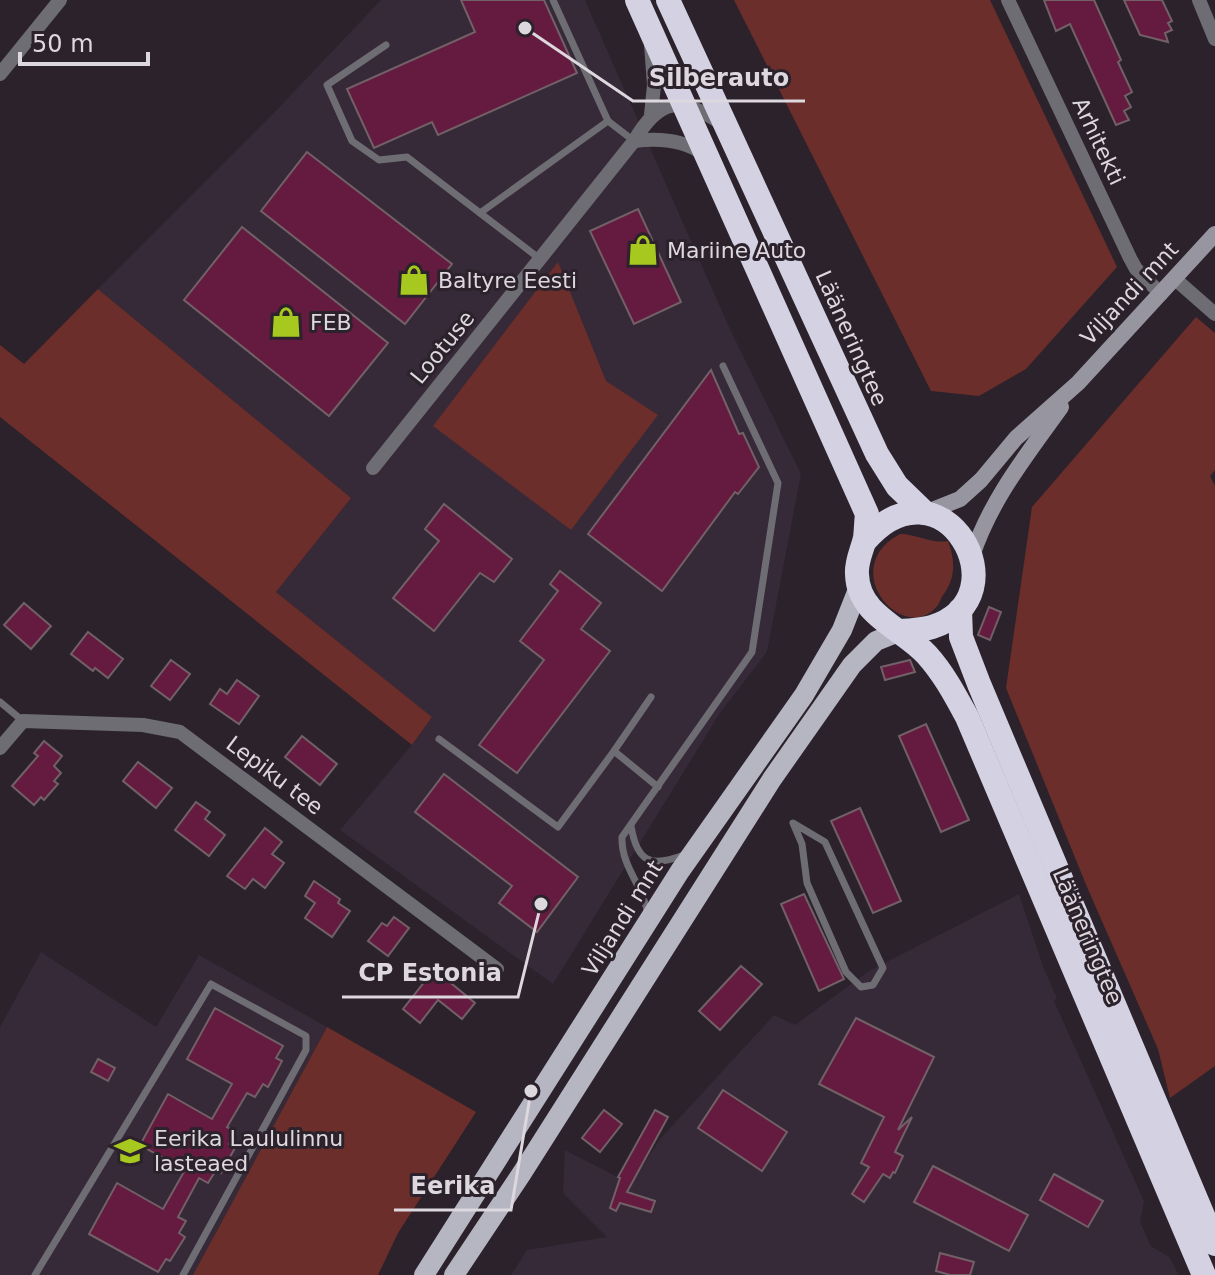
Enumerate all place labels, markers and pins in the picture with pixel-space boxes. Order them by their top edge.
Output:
callout: Silberauto [633,53,805,101]
shop icon: Mariine Auto [626,233,660,267]
place label: Mariine Auto [667,238,806,263]
shop icon: Baltyre Eesti [397,263,431,297]
place label: Baltyre Eesti [438,268,577,293]
shop icon: FEB [269,305,303,339]
place label: FEB [310,310,352,335]
callout: CP Estonia [342,949,518,997]
place label: Eerika Laululinnu lasteaed [154,1126,343,1176]
school or university icon: Eerika Laululinnu lasteaed [113,1134,147,1168]
callout: Eerika [394,1162,511,1210]

